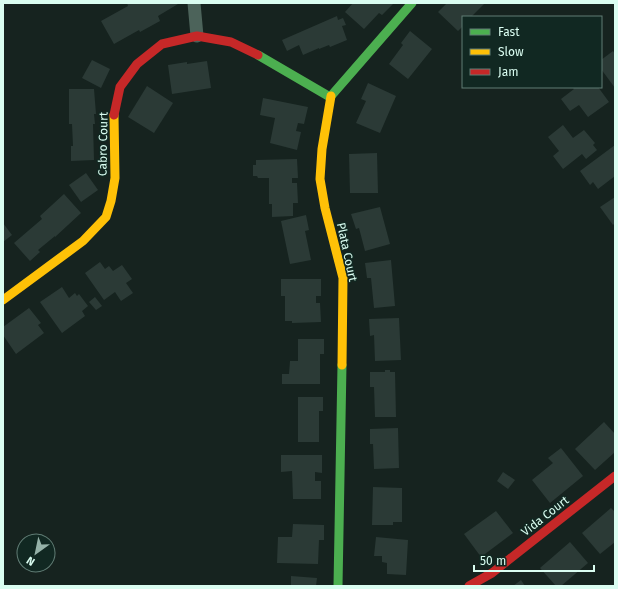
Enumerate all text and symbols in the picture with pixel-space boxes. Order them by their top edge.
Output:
legend [462,16,602,88]
text: Fast [498,25,520,39]
text: Slow [498,45,524,59]
text: Jam [498,65,518,79]
street label: Cabro Court [95,111,111,176]
street label: Plata Court [334,221,360,284]
street label: Vida Court [518,493,572,539]
north arrow [16,533,56,573]
scale bar [474,547,594,573]
text: N [24,554,37,568]
text: 50 m [480,554,506,568]

